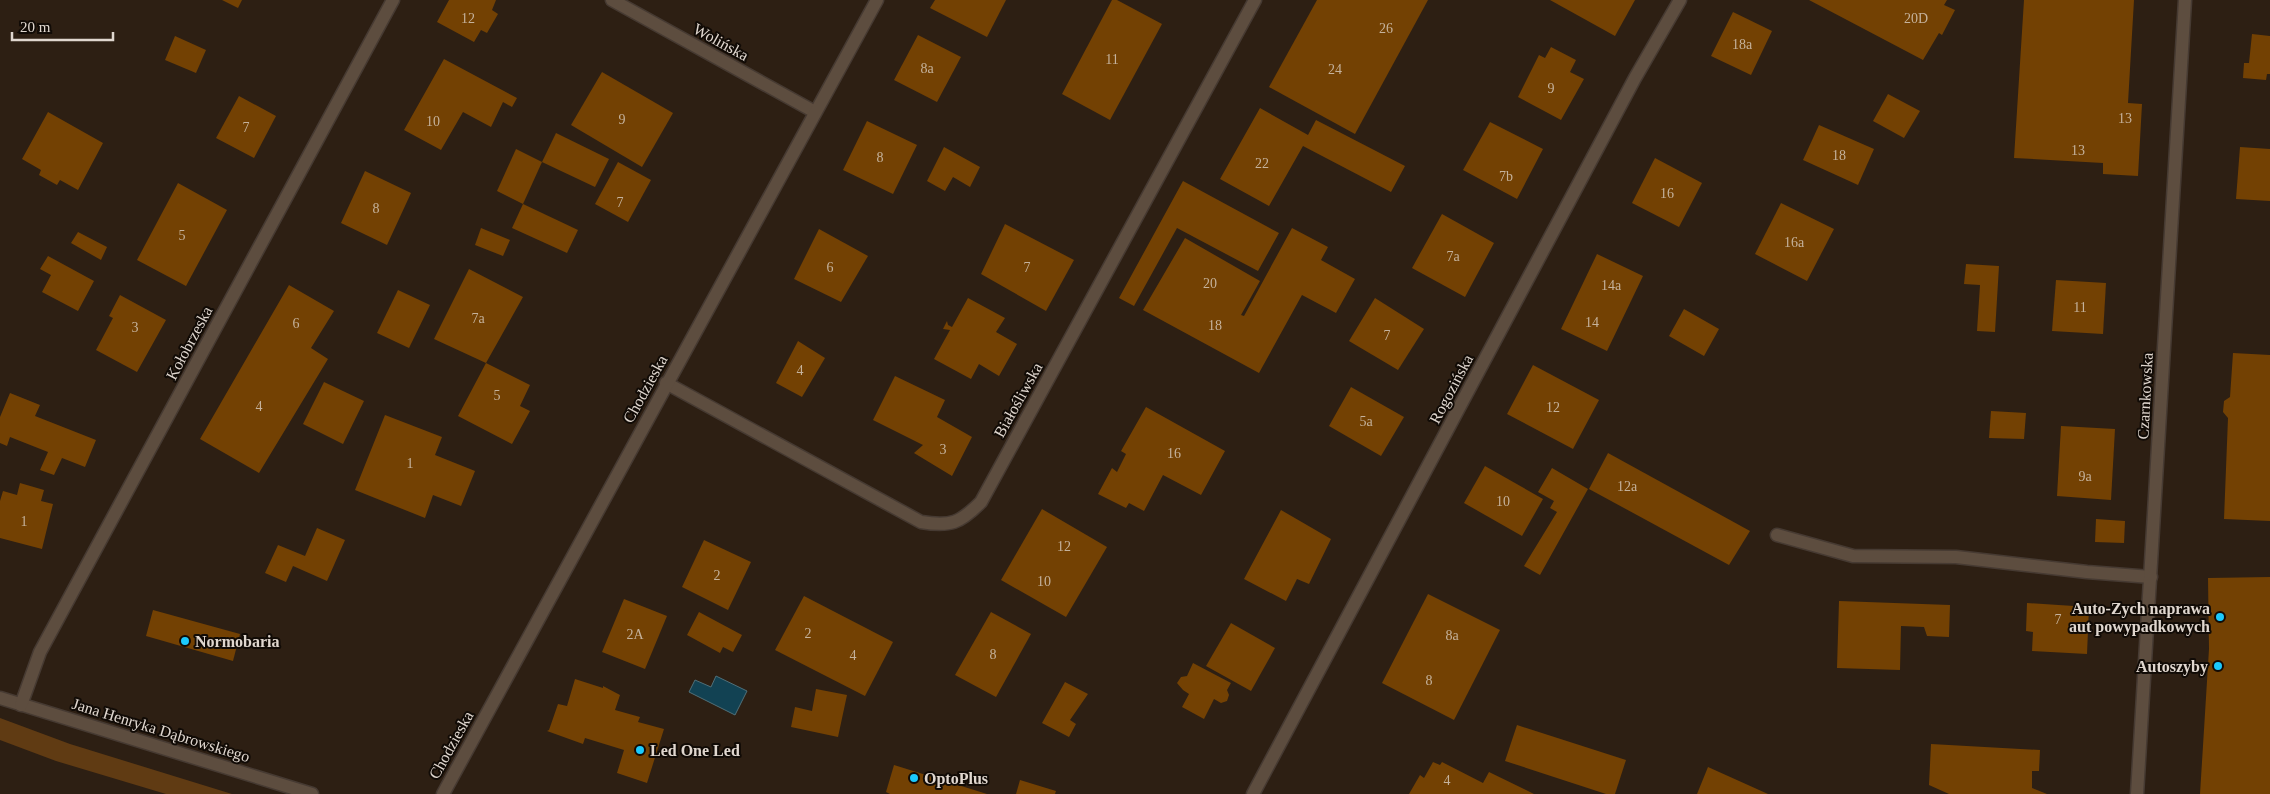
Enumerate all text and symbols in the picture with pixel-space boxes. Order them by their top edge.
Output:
scale bar [12,10,114,42]
house number: 12 [461,11,475,26]
house number: 20D [1904,11,1928,26]
text: 20 m [20,19,51,35]
street label: Wolińska [691,20,751,64]
house number: 26 [1379,21,1393,36]
house number: 18a [1732,37,1753,52]
house number: 11 [1105,52,1119,67]
house number: 8a [920,61,934,76]
house number: 24 [1328,62,1342,77]
house number: 9 [1548,81,1555,96]
house number: 13 [2118,111,2132,126]
house number: 9 [619,112,626,127]
house number: 10 [426,114,440,129]
house number: 7 [243,120,250,135]
house number: 13 [2071,143,2085,158]
house number: 18 [1832,148,1846,163]
house number: 8 [877,150,884,165]
house number: 22 [1255,156,1269,171]
house number: 7b [1499,169,1513,184]
house number: 16 [1660,186,1674,201]
house number: 7 [617,195,624,210]
house number: 8 [373,201,380,216]
house number: 5 [179,228,186,243]
house number: 16a [1784,235,1805,250]
house number: 7a [1446,249,1460,264]
house number: 6 [827,260,834,275]
house number: 7 [1024,260,1031,275]
house number: 20 [1203,276,1217,291]
house number: 14a [1601,278,1622,293]
house number: 11 [2073,300,2087,315]
street label: Kołobrzeska [163,303,215,383]
house number: 7a [471,311,485,326]
house number: 14 [1585,315,1599,330]
house number: 6 [293,316,300,331]
house number: 18 [1208,318,1222,333]
house number: 3 [132,320,139,335]
house number: 7 [1384,328,1391,343]
street label: Chodzieska [619,352,671,426]
street label: Rogozińska [1426,352,1477,427]
street label: Czarnkowska [2134,352,2156,440]
street label: Białośliwska [991,360,1045,440]
house number: 4 [797,363,804,378]
house number: 5 [494,388,501,403]
house number: 4 [256,399,263,414]
house number: 12 [1546,400,1560,415]
house number: 5a [1359,414,1373,429]
house number: 3 [940,442,947,457]
house number: 16 [1167,446,1181,461]
house number: 1 [407,456,414,471]
house number: 9a [2078,469,2092,484]
house number: 12a [1617,479,1638,494]
house number: 10 [1496,494,1510,509]
house number: 1 [21,514,28,529]
house number: 12 [1057,539,1071,554]
house number: 2 [714,568,721,583]
house number: 10 [1037,574,1051,589]
place label: Auto-Zych naprawa aut powypadkowych [2069,600,2210,636]
marker: Auto-Zych naprawa aut powypadkowych [2214,611,2226,623]
house number: 7 [2055,612,2062,627]
house number: 2 [805,626,812,641]
house number: 2A [626,627,644,642]
house number: 8a [1445,628,1459,643]
place label: Normobaria [195,633,279,650]
marker: Normobaria [179,635,191,647]
house number: 8 [990,647,997,662]
house number: 4 [850,648,857,663]
place label: Autoszyby [2136,658,2208,676]
marker: Autoszyby [2212,660,2224,672]
house number: 8 [1426,673,1433,688]
street label: Jana Henryka Dąbrowskiego [70,695,252,766]
street label: Chodzieska [425,708,477,782]
place label: Led One Led [650,742,740,759]
marker: Led One Led [634,744,646,756]
place label: OptoPlus [924,770,988,788]
marker: OptoPlus [908,772,920,784]
house number: 4 [1444,773,1451,788]

